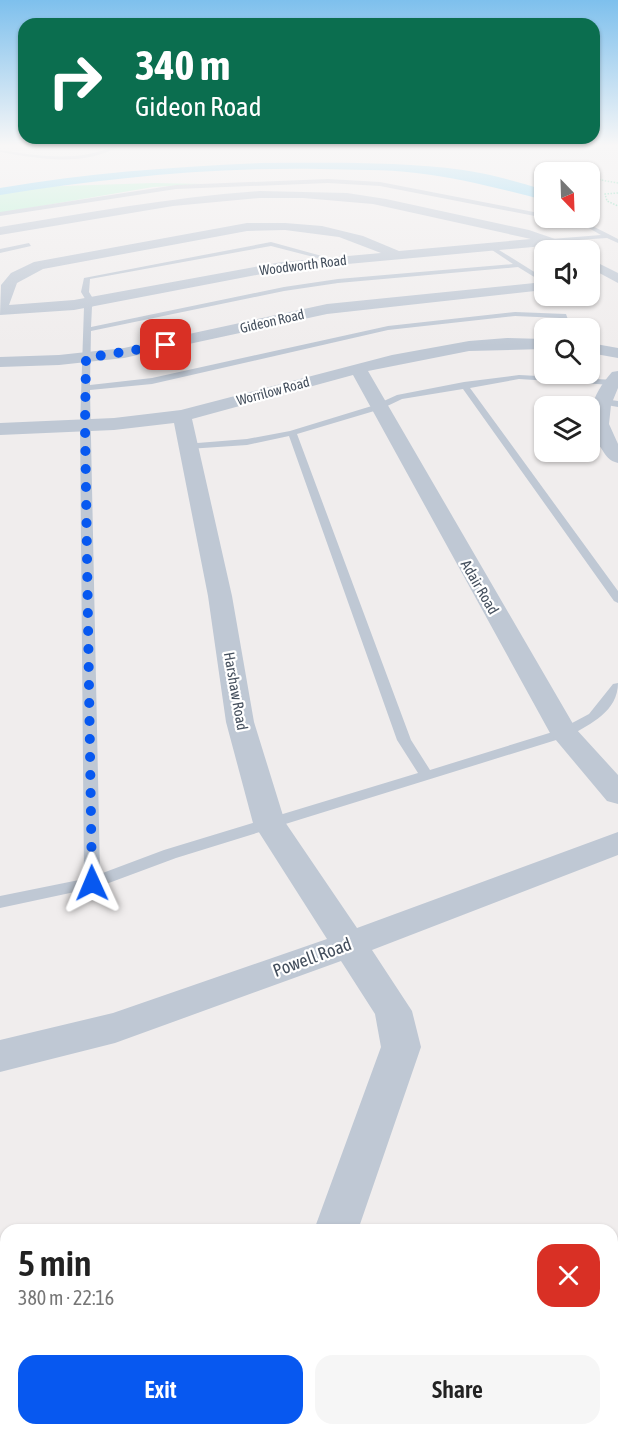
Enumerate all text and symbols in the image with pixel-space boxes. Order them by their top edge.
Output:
text: 340 m [135,41,230,89]
icon: right [36,42,114,120]
text: Gideon Road [135,91,261,122]
north arrow [534,162,600,228]
map controls [534,162,600,462]
button: sound [534,240,600,306]
street label: Woodworth Road [258,252,348,278]
street label: Gideon Road [238,306,306,336]
button: search [534,318,600,384]
pin [140,319,191,370]
icon: arrive [149,328,182,361]
street label: Worrilow Road [235,374,311,408]
button: layers [534,396,600,462]
street label: Adair Road [458,557,502,617]
street label: Harshaw Road [221,650,251,732]
position arrow [60,851,124,915]
street label: Powell Road [270,933,354,981]
text: 5 min [18,1242,92,1284]
button: close [537,1244,600,1307]
text: 380 m · 22:16 [18,1286,114,1309]
button: Exit [18,1355,303,1424]
button: Share [315,1355,600,1424]

